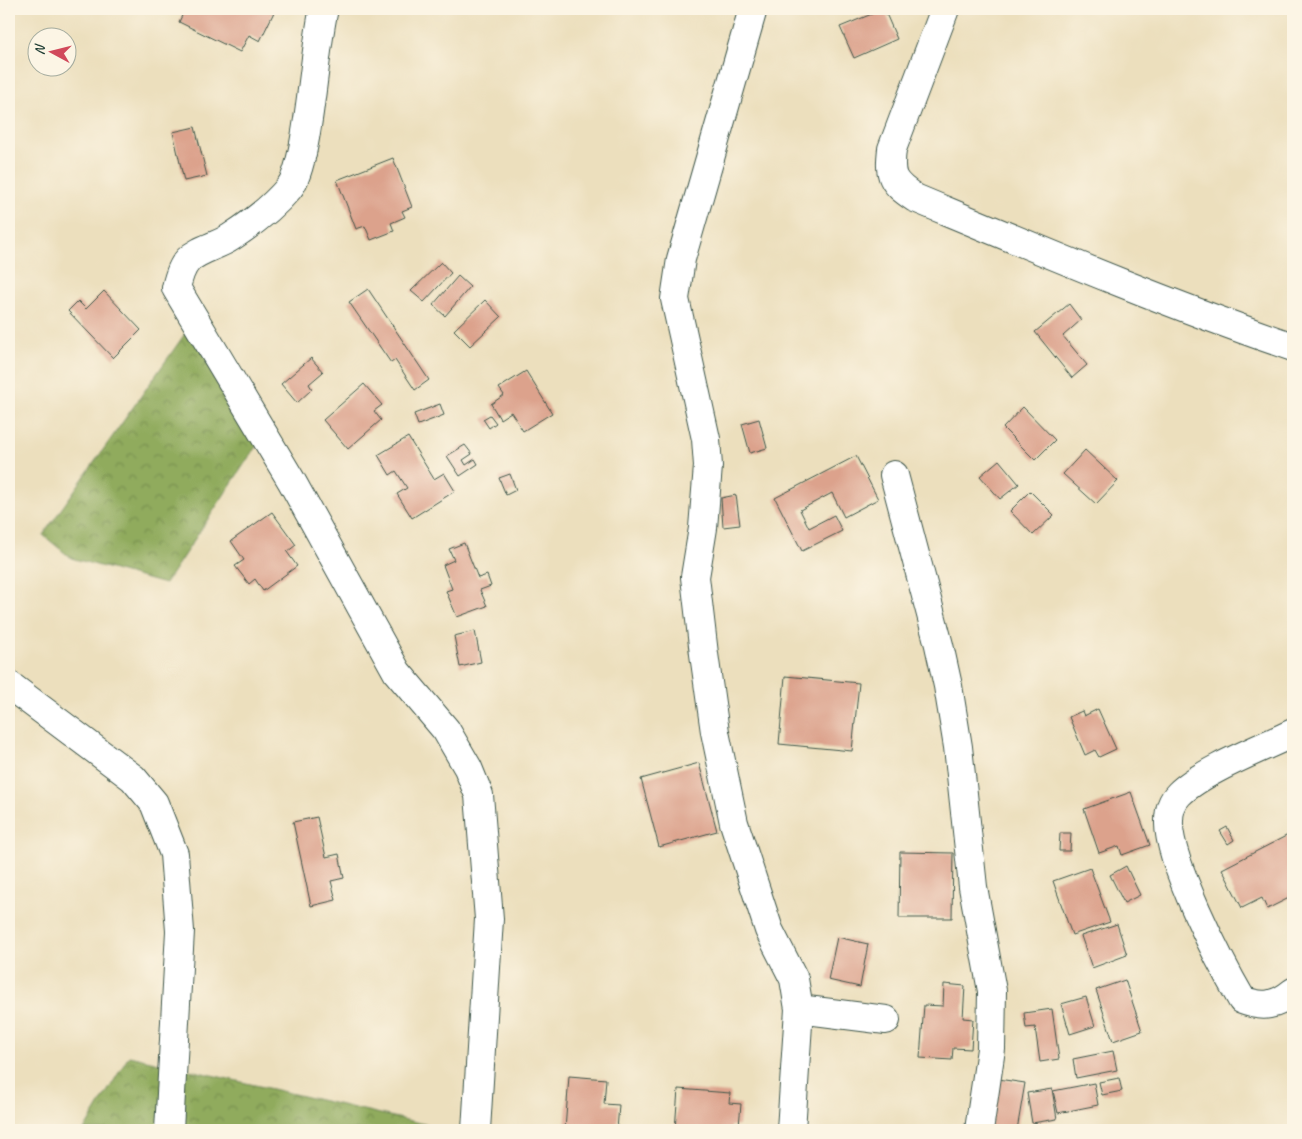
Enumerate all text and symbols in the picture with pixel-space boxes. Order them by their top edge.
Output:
north arrow [28,28,78,78]
text: N [31,43,49,56]

